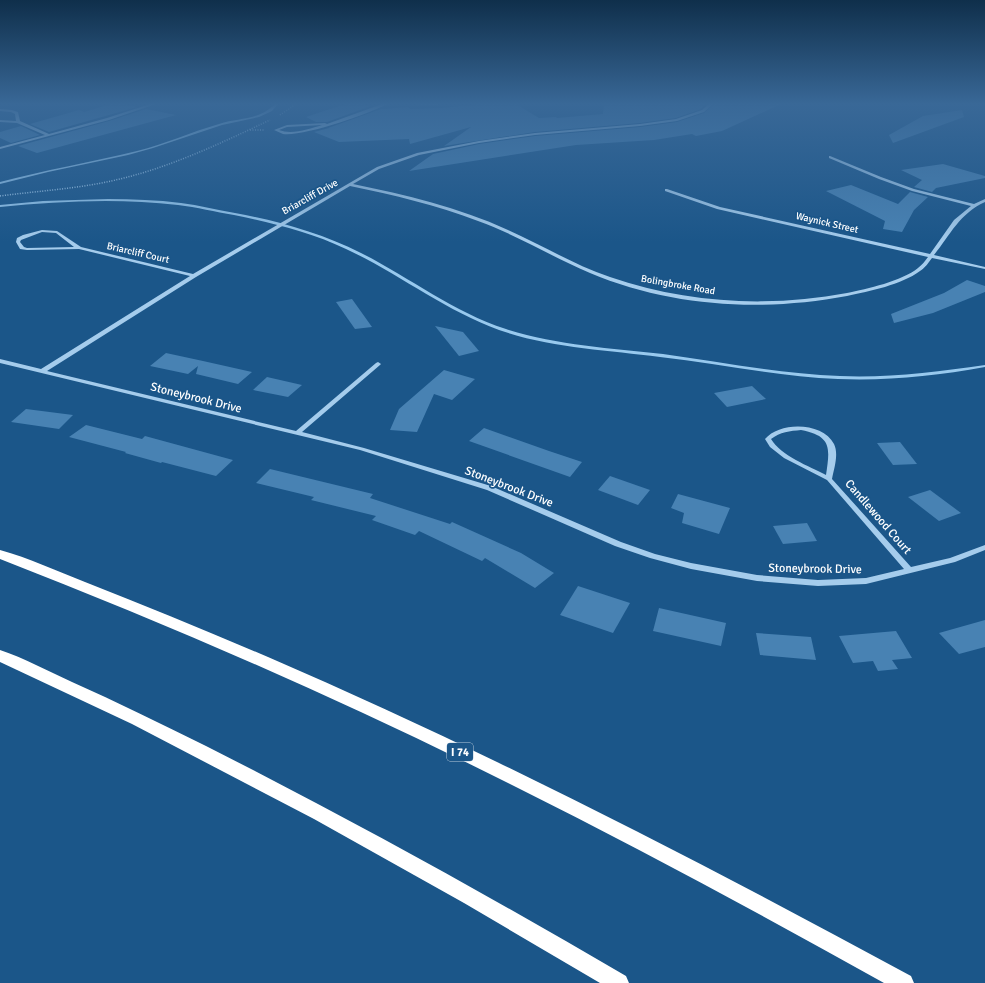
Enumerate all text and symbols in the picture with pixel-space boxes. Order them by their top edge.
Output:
street label: Briarcliff Drive [280,177,340,217]
street label: Waynick Street [795,210,860,236]
street label: Briarcliff Court [106,240,171,266]
street label: Bolingbroke Road [640,273,716,297]
street label: Stoneybrook Drive [149,379,243,417]
street label: Stoneybrook Drive [463,463,555,511]
street label: Candlewood Court [841,477,915,557]
street label: Stoneybrook Drive [768,561,862,577]
road number: I 74 [447,743,473,761]

